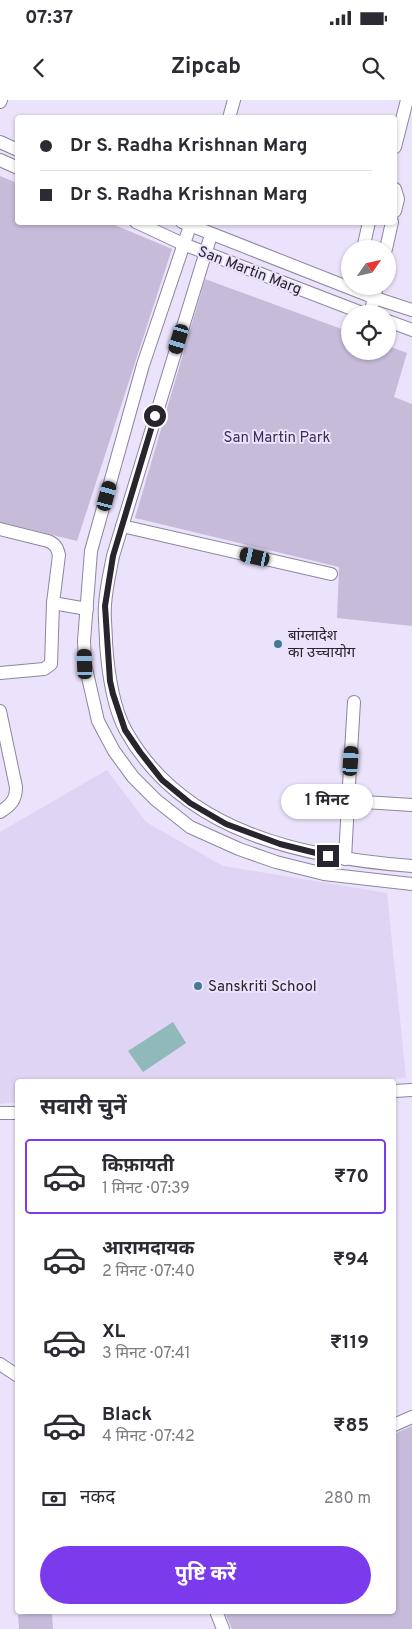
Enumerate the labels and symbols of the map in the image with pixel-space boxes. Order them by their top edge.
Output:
north arrow [341,240,396,295]
street label: San Martin Marg [195,243,304,300]
car [167,322,190,356]
route start [144,405,166,427]
park label: San Martin Park [224,429,330,448]
car [95,480,118,512]
car [238,546,271,568]
place label: बांग्लादेश का उच्चायोग [288,626,356,663]
marker: बांग्लादेश का उच्चायोग [272,638,284,650]
car [76,649,93,679]
car [342,746,359,776]
callout: 1 मिनट [282,784,374,818]
route end [317,845,339,867]
place label: Sanskriti School [208,978,317,997]
marker: Sanskriti School [192,980,204,992]

